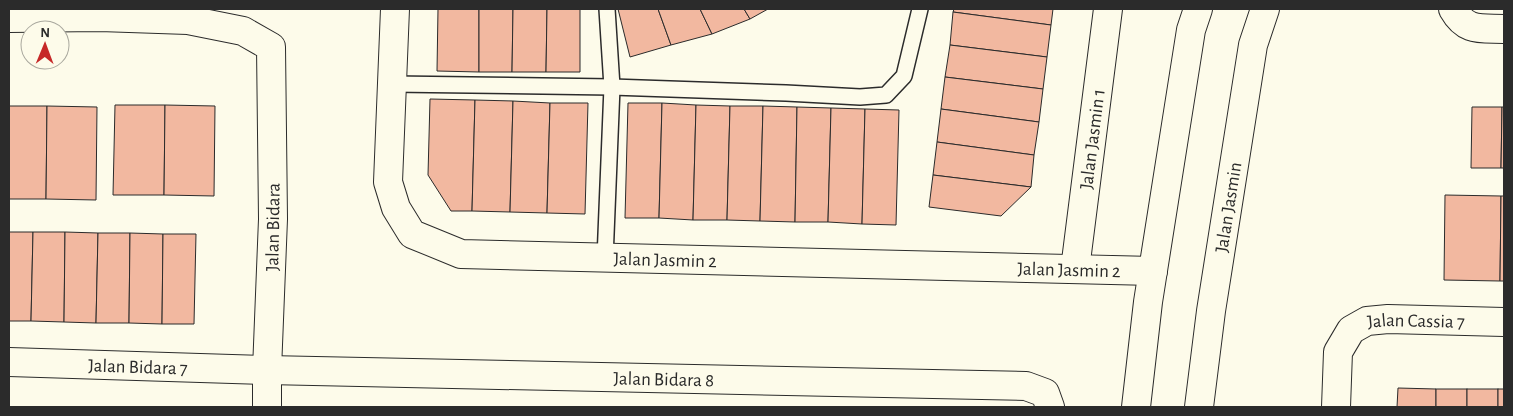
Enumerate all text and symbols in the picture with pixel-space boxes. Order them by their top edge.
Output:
north arrow [20,20,70,70]
text: N [40,26,50,40]
street label: Jalan Jasmin 1 [1077,88,1109,191]
street label: Jalan Jasmin [1212,161,1245,254]
street label: Jalan Bidara [263,182,284,271]
street label: Jalan Jasmin 2 [613,250,717,271]
street label: Jalan Jasmin 2 [1017,260,1121,281]
street label: Jalan Cassia 7 [1366,311,1465,332]
street label: Jalan Bidara 7 [88,356,188,379]
street label: Jalan Bidara 8 [613,369,714,390]

